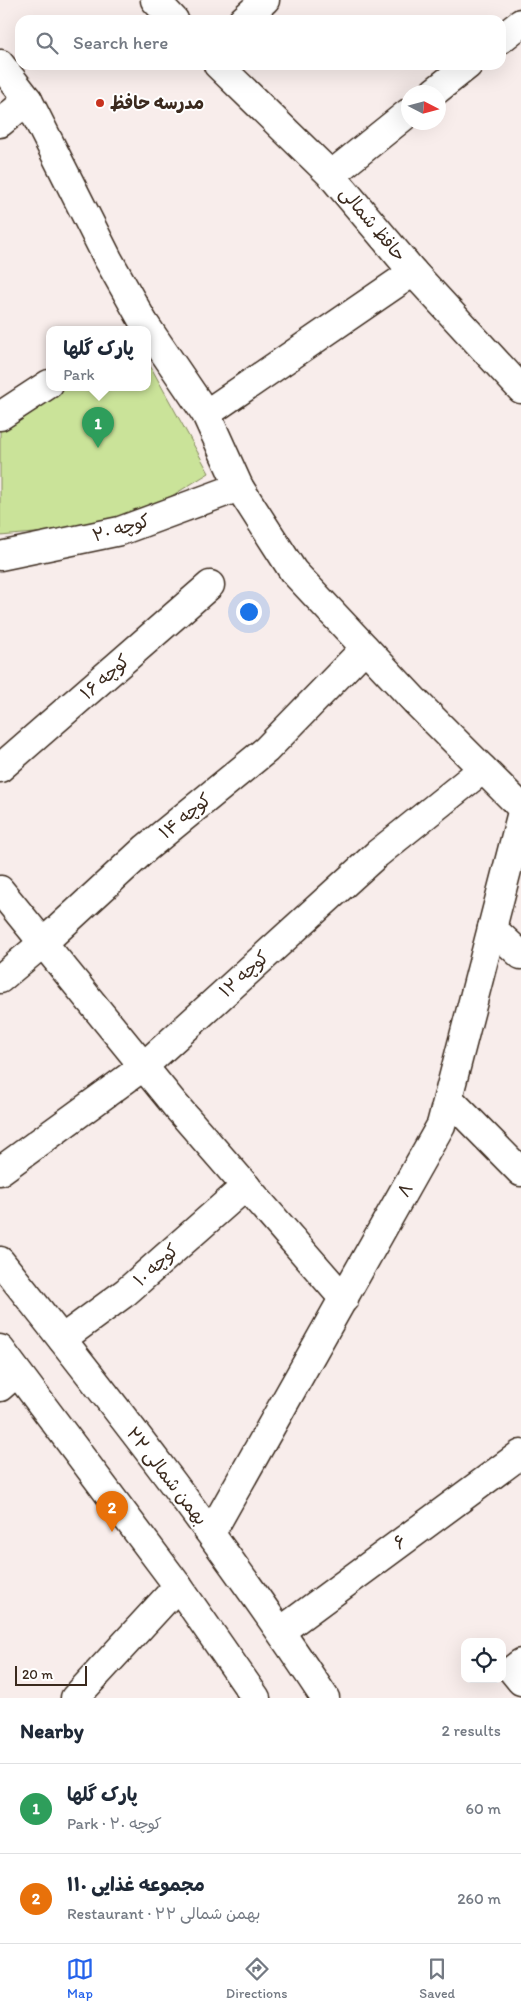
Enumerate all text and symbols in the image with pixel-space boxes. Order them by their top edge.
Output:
search box [15,15,506,70]
icon: search [33,29,61,57]
text: Search here [73,31,168,54]
north arrow [401,85,446,130]
place label: مدرسه حافظ [110,92,204,114]
marker: مدرسه حافظ [94,97,106,109]
street label: حافظ شمالی [335,182,411,266]
popup [46,326,151,391]
text: پارک گلها [63,337,134,360]
text: Park [63,365,95,384]
pin: 1 [82,407,114,448]
street label: کوچه ۲۰ [90,509,153,548]
your location [236,599,262,625]
street label: کوچه ۱۶ [76,649,135,705]
street label: کوچه ۱۴ [154,788,216,844]
street label: کوچه ۱۲ [215,946,274,1003]
street label: ۸ [392,1179,418,1201]
street label: کوچه ۱۰ [129,1239,184,1292]
street label: ۲۲ بهمن شمالی [122,1422,212,1530]
pin: 2 [96,1491,128,1532]
street label: ۶ [389,1530,411,1554]
map controls [461,1638,506,1683]
button: locate [461,1638,506,1683]
scale bar [15,1663,88,1686]
text: 20 m [22,1666,53,1683]
text: Nearby [20,1718,84,1743]
text: 2 results [441,1721,501,1740]
text: پارک گلها [67,1783,138,1806]
text: 1 [32,1799,40,1818]
text: 60 m [466,1799,501,1818]
text: Park · کوچه ۲۰ [67,1814,162,1833]
text: مجموعه غذایی ۱۱۰ [67,1873,205,1896]
text: 2 [32,1889,40,1908]
text: 260 m [457,1889,501,1908]
text: Restaurant · ۲۲ بهمن شمالی [67,1904,260,1923]
tab: Map [66,1955,94,2002]
tab: Directions [226,1955,287,2002]
tab: Saved [419,1955,455,2002]

